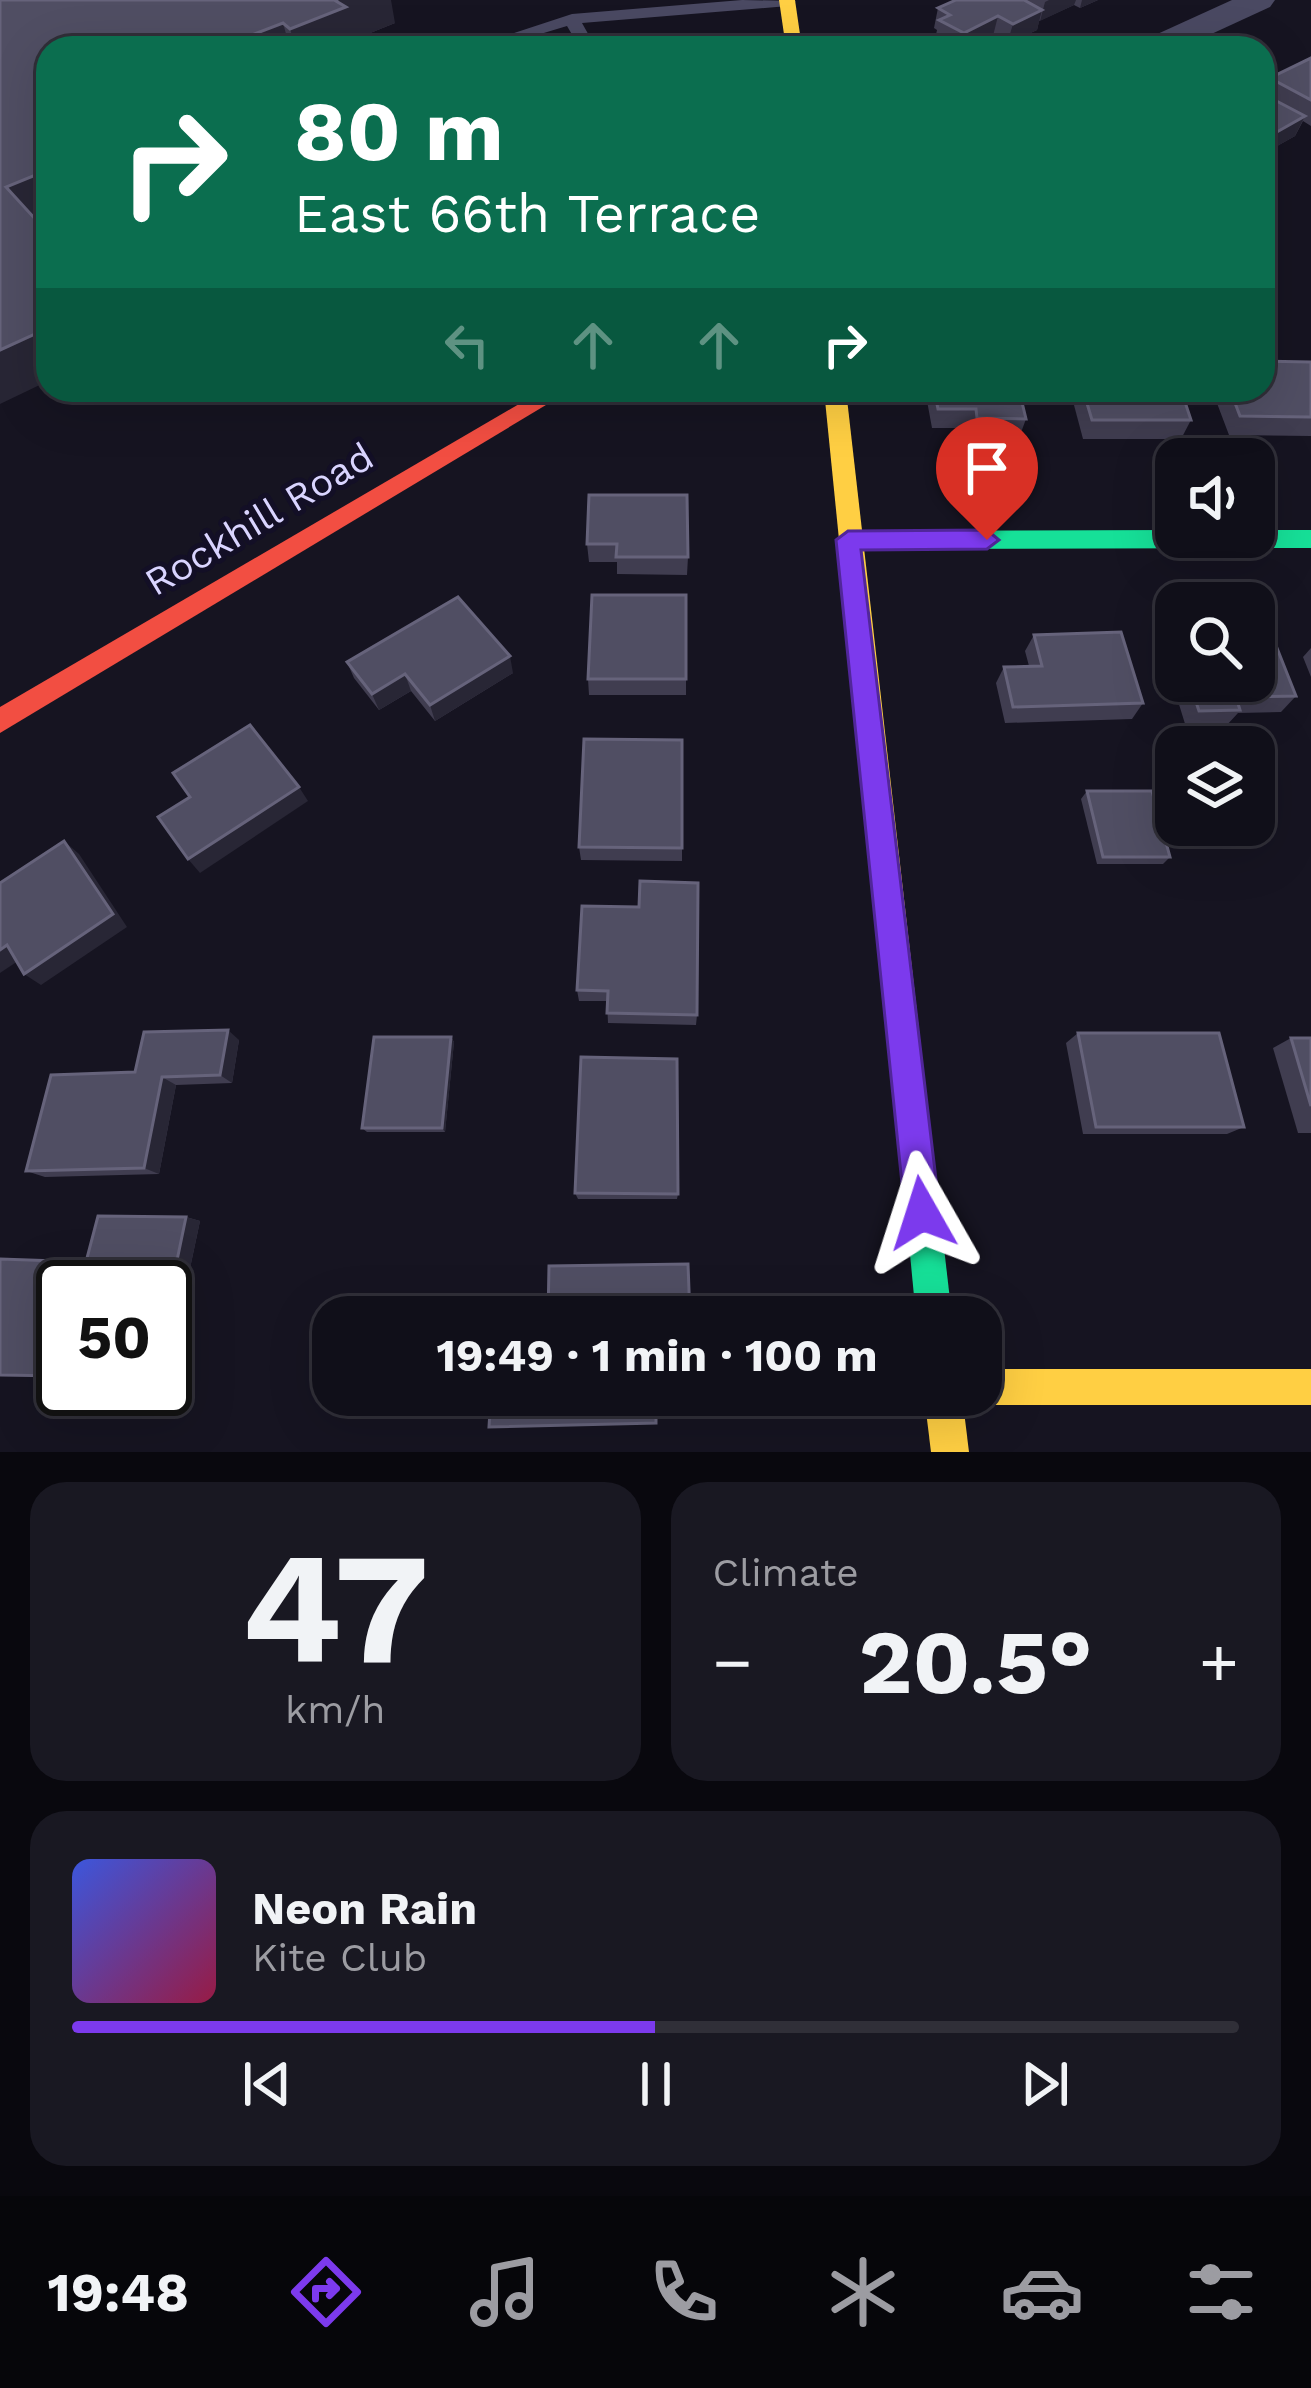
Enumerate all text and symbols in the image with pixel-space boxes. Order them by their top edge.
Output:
text: 80 m [294,82,504,180]
icon: right [96,84,252,240]
text: East 66th Terrace [294,182,760,245]
icon: left [434,312,500,378]
icon: ahead [560,312,626,378]
icon: ahead [686,312,752,378]
icon: right [812,312,878,378]
pin [936,417,1038,540]
street label: Rockhill Road [137,433,381,605]
icon: arrive [954,435,1020,501]
map controls [1155,438,1275,846]
button: sound [1155,438,1275,558]
button: search [1155,582,1275,702]
button: layers [1155,726,1275,846]
position arrow [859,1150,985,1276]
speed limit sign: 50 [36,1260,192,1416]
text: 19:49 · 1 min · 100 m [436,1329,878,1382]
text: 47 [241,1517,429,1700]
text: Climate [713,1550,859,1595]
text: 20.5° [859,1609,1093,1715]
text: − [713,1624,752,1701]
text: + [1199,1624,1239,1701]
text: km/h [285,1687,385,1732]
text: Neon Rain [252,1882,477,1935]
text: Kite Club [252,1935,427,1980]
icon: previous [234,2051,300,2117]
icon: pause [623,2051,689,2117]
icon: next [1012,2051,1078,2117]
icon: directions [284,2250,368,2334]
icon: music [463,2250,547,2334]
icon: phone [642,2250,726,2334]
icon: climate [821,2250,905,2334]
icon: car [1000,2250,1084,2334]
icon: filters [1179,2250,1263,2334]
text: 19:48 [48,2261,189,2324]

